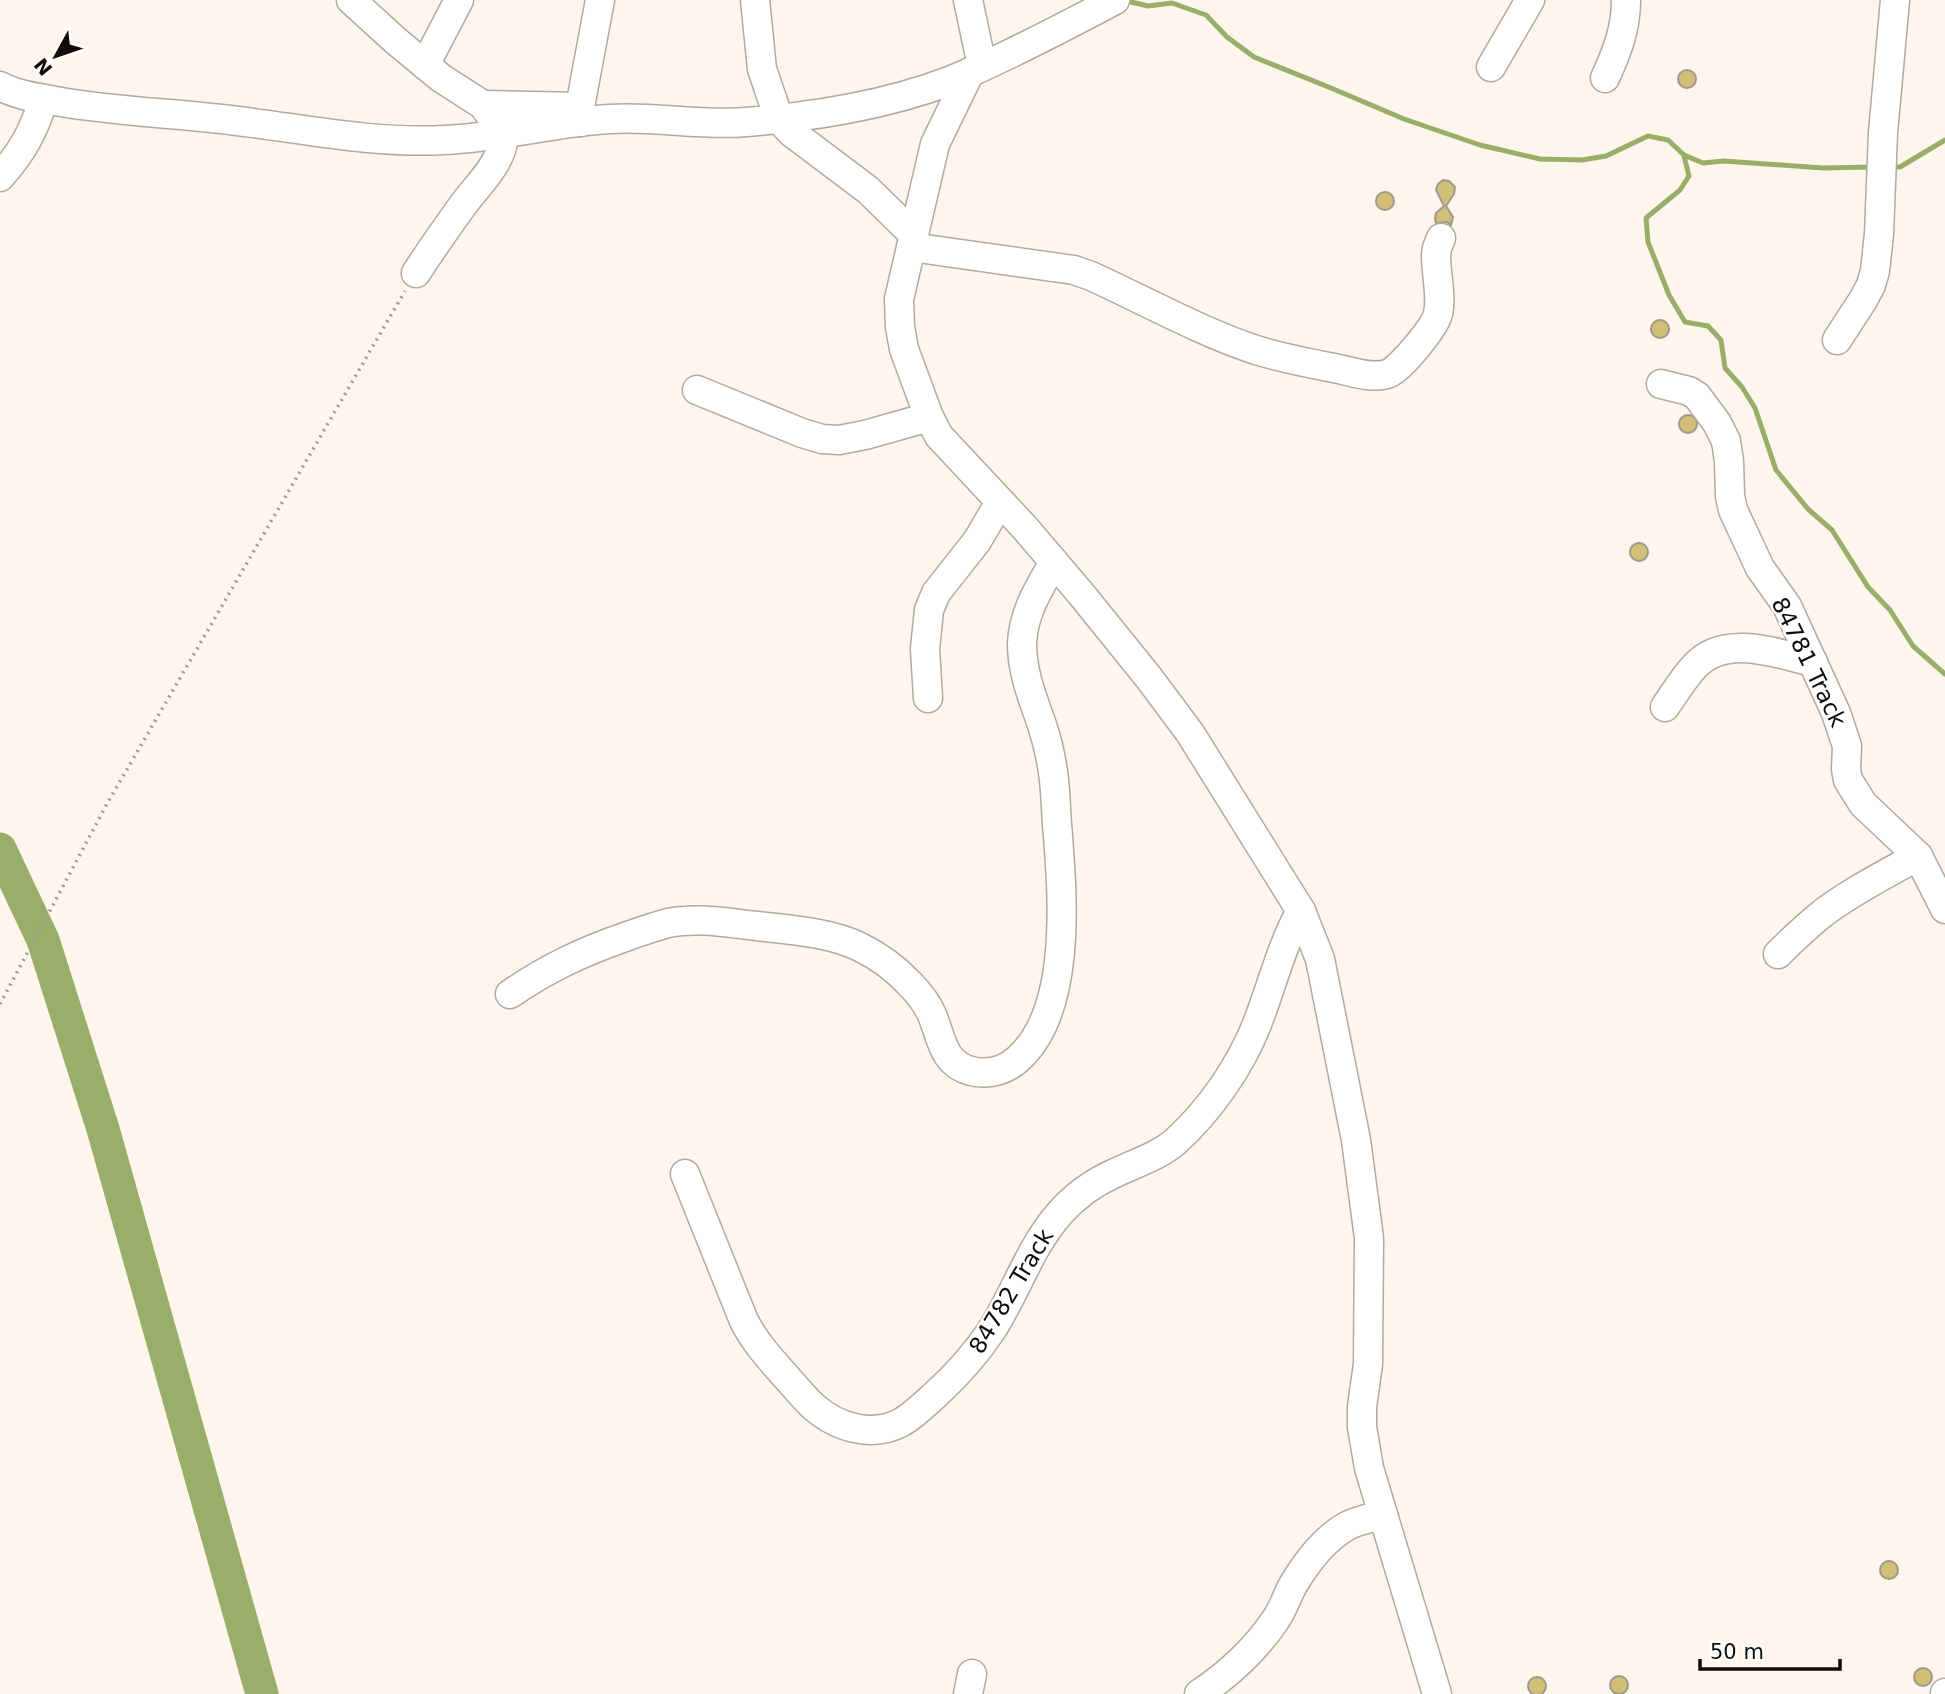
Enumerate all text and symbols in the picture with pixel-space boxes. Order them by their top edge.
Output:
north arrow [21,21,91,91]
text: N [29,54,57,80]
street label: 84781 Track [1766,593,1852,732]
street label: 84782 Track [964,1223,1059,1358]
scale bar [1700,1628,1840,1672]
text: 50 m [1710,1640,1764,1664]

